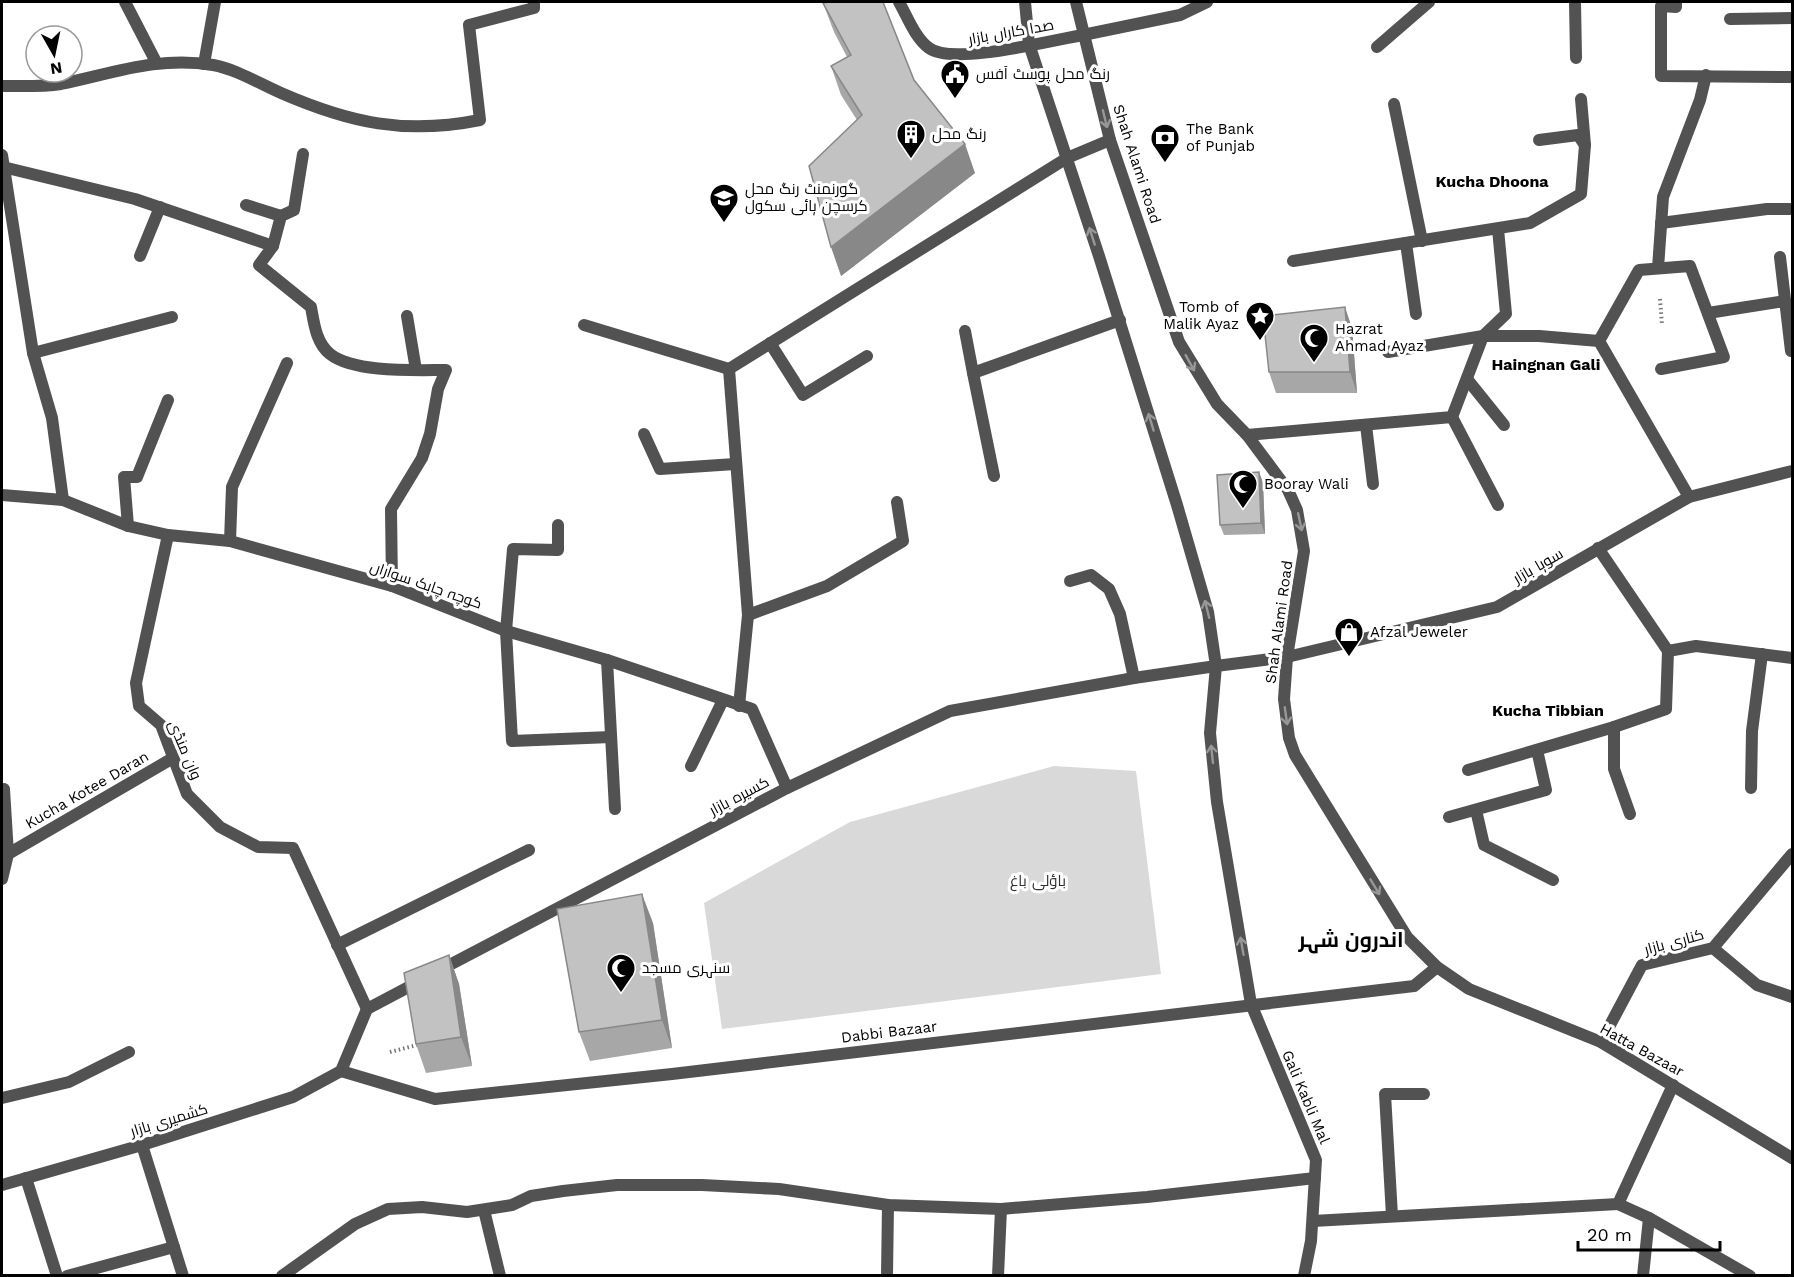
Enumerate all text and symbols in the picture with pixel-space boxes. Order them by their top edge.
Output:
street label: صدا کاراں بازار [966,16,1055,50]
north arrow [24,24,84,84]
text: N [49,58,64,79]
public building icon: رنگ محل پوسٹ آفس [939,58,971,100]
place label: رنگ محل پوسٹ آفس [976,65,1110,84]
street label: Shah Alami Road [1109,102,1165,226]
one-way arrow [1100,110,1111,129]
building icon: رنگ محل [895,118,927,160]
place label: The Bank of Punjab [1186,120,1255,155]
bank icon: The Bank of Punjab [1149,122,1181,164]
place label: رنگ محل [932,125,986,144]
district label: Kucha Dhoona [1435,172,1549,191]
place label: گورنمنٹ رنگ محل کرسچن ہائی سکول [745,180,868,216]
school or university icon: گورنمنٹ رنگ محل کرسچن ہائی سکول [708,182,740,224]
one-way arrow [1086,227,1097,246]
place label: Tomb of Malik Ayaz [1163,298,1239,333]
place icon: Tomb of Malik Ayaz [1244,300,1276,342]
place label: Hazrat Ahmad Ayaz [1335,320,1424,355]
mosque icon: Hazrat Ahmad Ayaz [1298,322,1330,364]
one-way arrow [1185,353,1196,371]
district label: Haingnan Gali [1491,355,1601,374]
one-way arrow [1145,413,1156,432]
mosque icon: Booray Wali [1227,468,1259,510]
place label: Booray Wali [1264,475,1349,493]
one-way arrow [1294,512,1306,531]
street label: سوہا بازار [1509,544,1567,589]
street label: کوچہ چابک سواراں [367,557,484,614]
street label: Shah Alami Road [1261,559,1297,685]
one-way arrow [1201,599,1212,618]
shop icon: Afzal Jeweler [1333,616,1365,658]
place label: Afzal Jeweler [1370,623,1468,641]
district label: Kucha Tibbian [1492,701,1604,720]
one-way arrow [1280,705,1291,725]
street label: وان منڈی [164,718,206,783]
one-way arrow [1206,744,1217,764]
street label: Kucha Kotee Daran [22,747,152,833]
street label: کسیرہ بازار [705,773,772,820]
park label: باؤلی باغ [1010,872,1066,892]
one-way arrow [1370,878,1382,895]
street label: کناری بازار [1641,925,1706,960]
district label: اندرون شہر [1297,927,1404,954]
one-way arrow [1236,937,1247,957]
mosque icon: سنہری مسجد [605,952,637,994]
place label: سنہری مسجد [642,959,730,979]
street label: Dabbi Bazaar [840,1017,938,1047]
street label: Hatta Bazaar [1597,1019,1687,1081]
street label: Gali Kabli Mal [1278,1047,1334,1147]
street label: کشمیری بازار [127,1100,210,1142]
scale bar [1578,1214,1720,1252]
text: 20 m [1587,1224,1632,1245]

